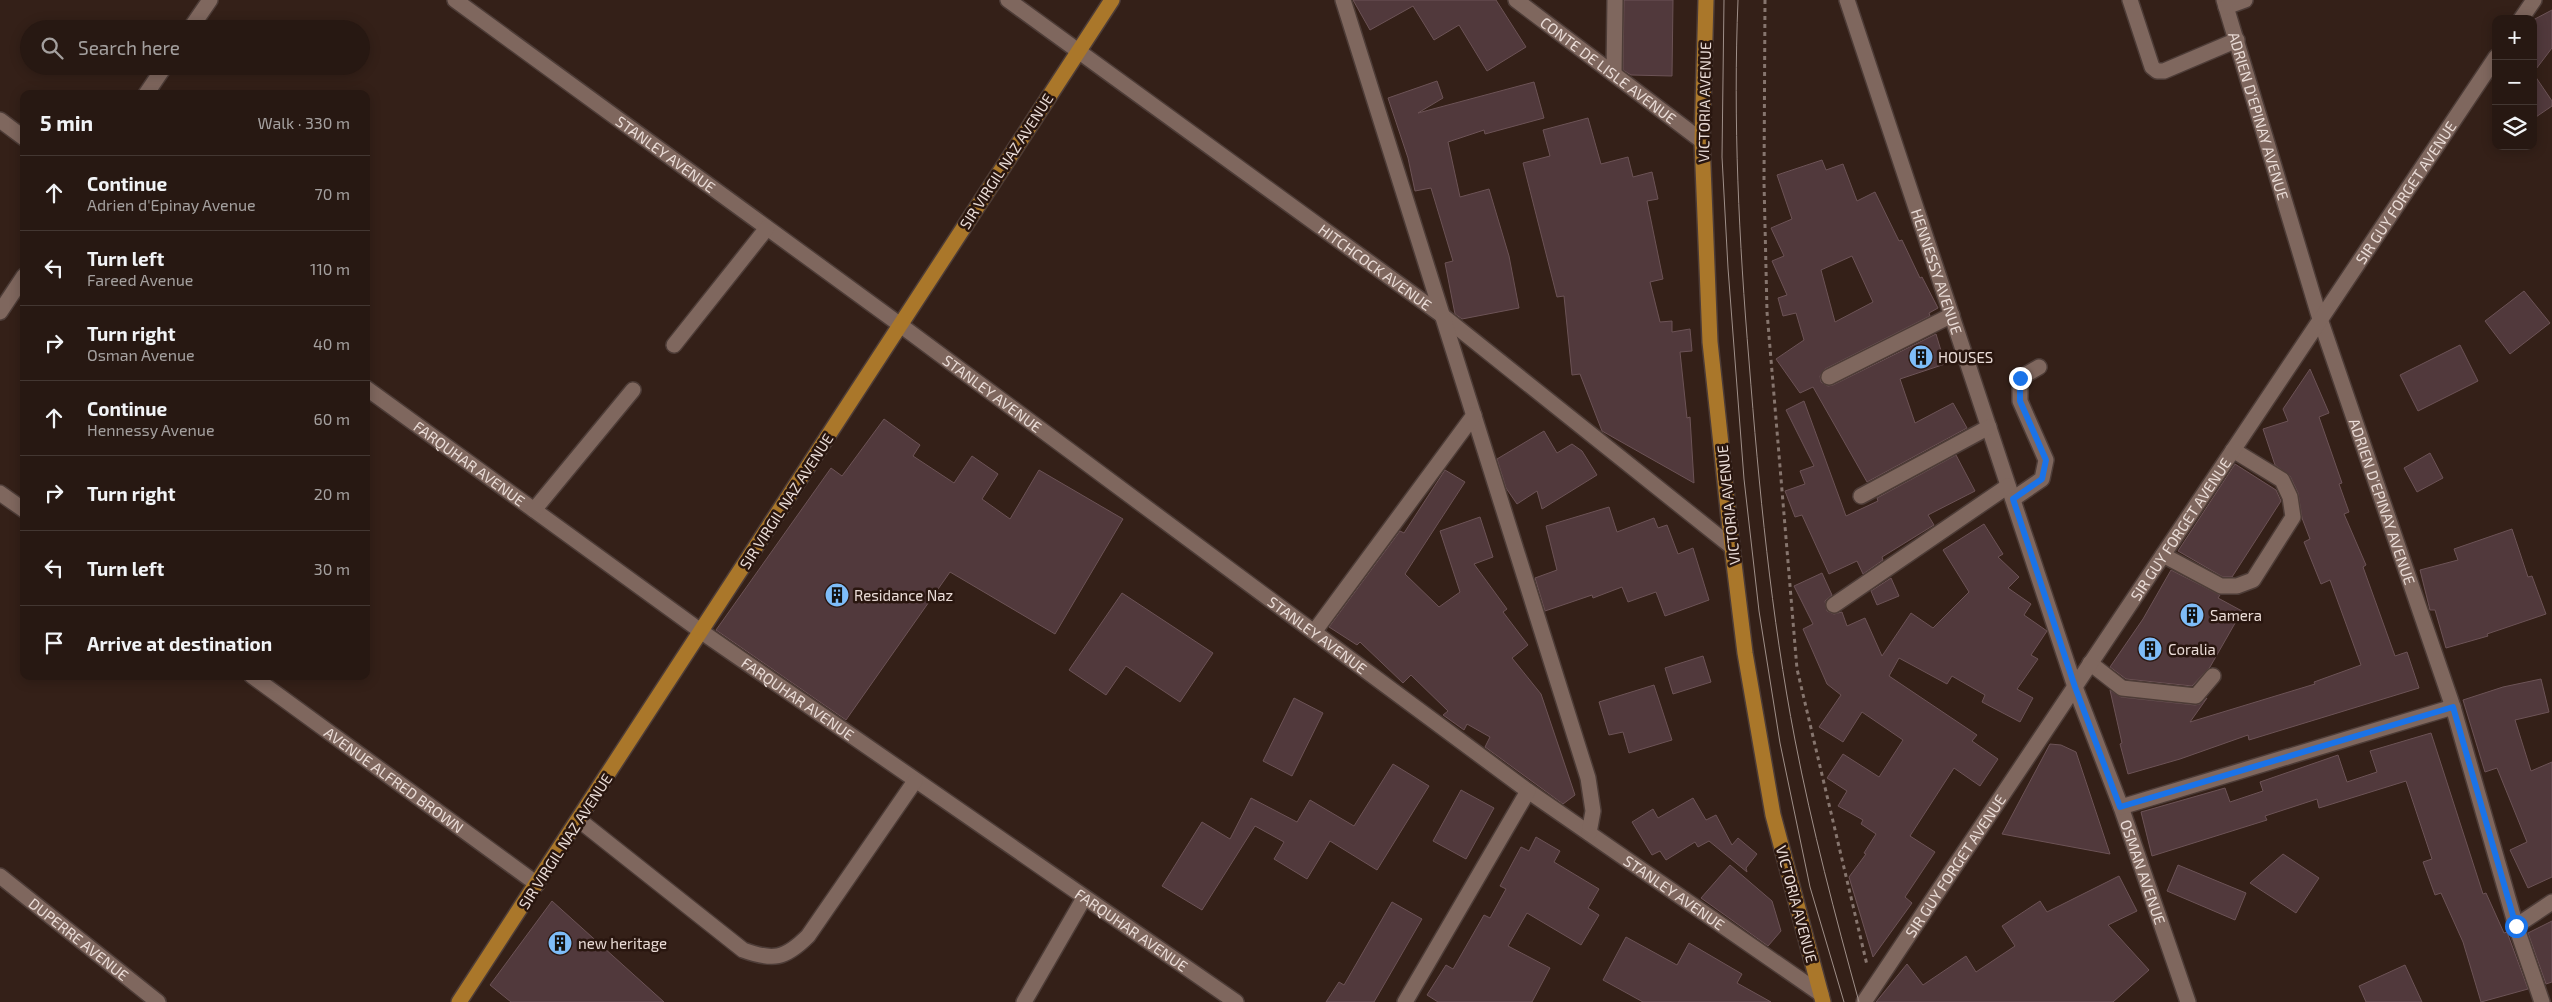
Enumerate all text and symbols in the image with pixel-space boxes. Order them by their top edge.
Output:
street label: CONTE DE LISLE AVENUE [1537,13,1680,127]
map controls [2492,15,2537,150]
button: + [2492,15,2537,60]
search box [20,20,370,75]
street label: ADRIEN D'EPINAY AVENUE [2225,30,2293,202]
icon: search [38,34,66,62]
text: Search here [78,36,180,59]
street label: VICTORIA AVENUE [1694,42,1714,162]
button: − [2492,60,2537,105]
street label: SIR VIRGIL NAZ AVENUE [956,90,1056,232]
button: layers [2492,105,2537,150]
text: 5 min [40,110,93,135]
street label: STANLEY AVENUE [613,112,719,196]
text: Walk · 330 m [258,113,350,132]
street label: SIR GUY FORGET AVENUE [2351,118,2460,267]
text: Continue [87,172,167,195]
icon: ahead [40,179,68,207]
text: 70 m [315,184,350,203]
text: Adrien d'Epinay Avenue [87,195,256,214]
street label: HENNESSY AVENUE [1908,206,1966,337]
street label: HITCHCOCK AVENUE [1315,220,1435,314]
text: Turn left [87,247,164,270]
icon: left [40,254,68,282]
text: 110 m [310,259,350,278]
text: Fareed Avenue [87,270,193,289]
text: Turn right [87,322,175,345]
icon: right [40,329,68,357]
text: 40 m [313,334,350,353]
building icon: HOUSES [1908,344,1934,370]
text: Osman Avenue [87,345,195,364]
place label: HOUSES [1938,348,1993,366]
street label: STANLEY AVENUE [939,351,1045,436]
route end [2009,367,2032,390]
text: Continue [87,397,167,420]
icon: ahead [40,404,68,432]
text: 60 m [314,409,350,428]
street label: ADRIEN D'EPINAY AVENUE [2346,416,2419,587]
street label: FARQUHAR AVENUE [410,417,529,510]
text: Hennessy Avenue [87,420,215,439]
street label: SIR VIRGIL NAZ AVENUE [736,430,836,572]
street label: VICTORIA AVENUE [1713,444,1743,566]
street label: SIR GUY FORGET AVENUE [2126,454,2234,604]
icon: right [40,479,68,507]
text: Turn right [87,482,175,505]
text: 20 m [314,484,350,503]
icon: left [40,554,68,582]
text: Turn left [87,557,164,580]
text: 30 m [314,559,350,578]
building icon: Residance Naz [824,582,850,608]
place label: Residance Naz [854,586,953,604]
street label: STANLEY AVENUE [1265,592,1371,677]
building icon: Samera [2179,602,2205,628]
place label: Samera [2210,606,2262,624]
icon: arrive [40,629,68,657]
text: Arrive at destination [87,632,272,655]
building icon: Coralia [2137,636,2163,662]
place label: Coralia [2168,640,2216,658]
street label: FARQUHAR AVENUE [738,653,858,744]
street label: AVENUE ALFRED BROWN [321,723,467,837]
street label: SIR VIRGIL NAZ AVENUE [515,770,615,912]
street label: SIR GUY FORGET AVENUE [1901,791,2009,940]
street label: OSMAN AVENUE [2117,817,2170,927]
street label: VICTORIA AVENUE [1773,843,1821,965]
street label: STANLEY AVENUE [1620,851,1728,934]
street label: FARQUHAR AVENUE [1072,884,1191,975]
street label: DUPERRE AVENUE [25,894,132,984]
route start [2505,915,2528,938]
building icon: new heritage [547,930,573,956]
place label: new heritage [578,934,667,952]

